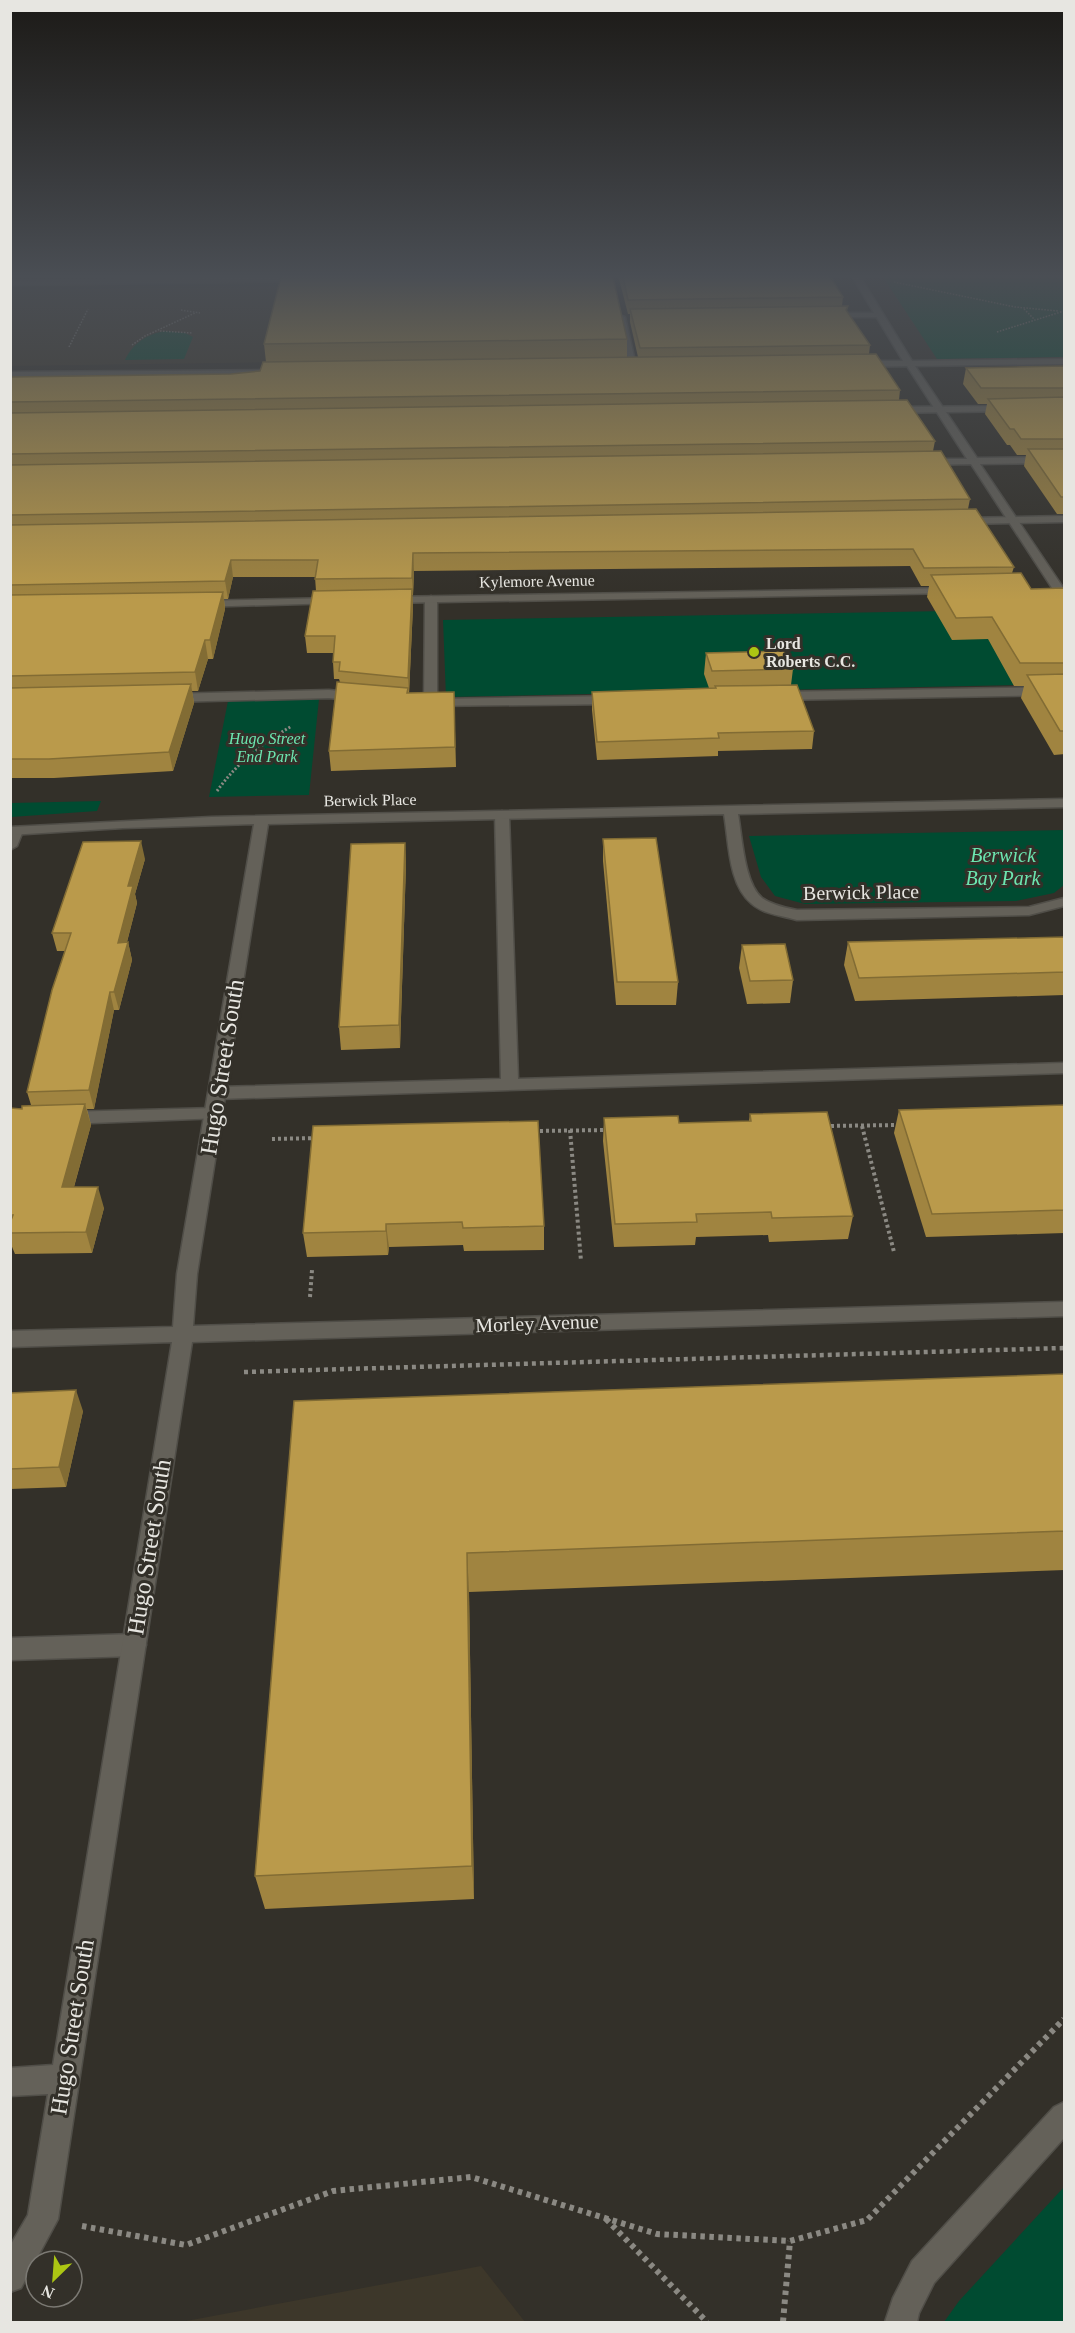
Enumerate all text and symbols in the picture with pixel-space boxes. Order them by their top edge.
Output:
street label: Kylemore Avenue [479,571,595,592]
place label: Lord Roberts C.C. [766,635,855,670]
marker: Lord Roberts C.C. [747,645,761,659]
park label: Hugo Street End Park [228,730,306,765]
street label: Berwick Place [323,791,417,809]
park label: Berwick Bay Park [966,844,1042,890]
street label: Berwick Place [803,880,919,904]
street label: Hugo Street South [195,977,249,1157]
street label: Morley Avenue [475,1310,599,1337]
street label: Hugo Street South [122,1457,176,1637]
street label: Hugo Street South [45,1937,99,2117]
north arrow [24,2249,84,2309]
text: N [39,2282,57,2302]

